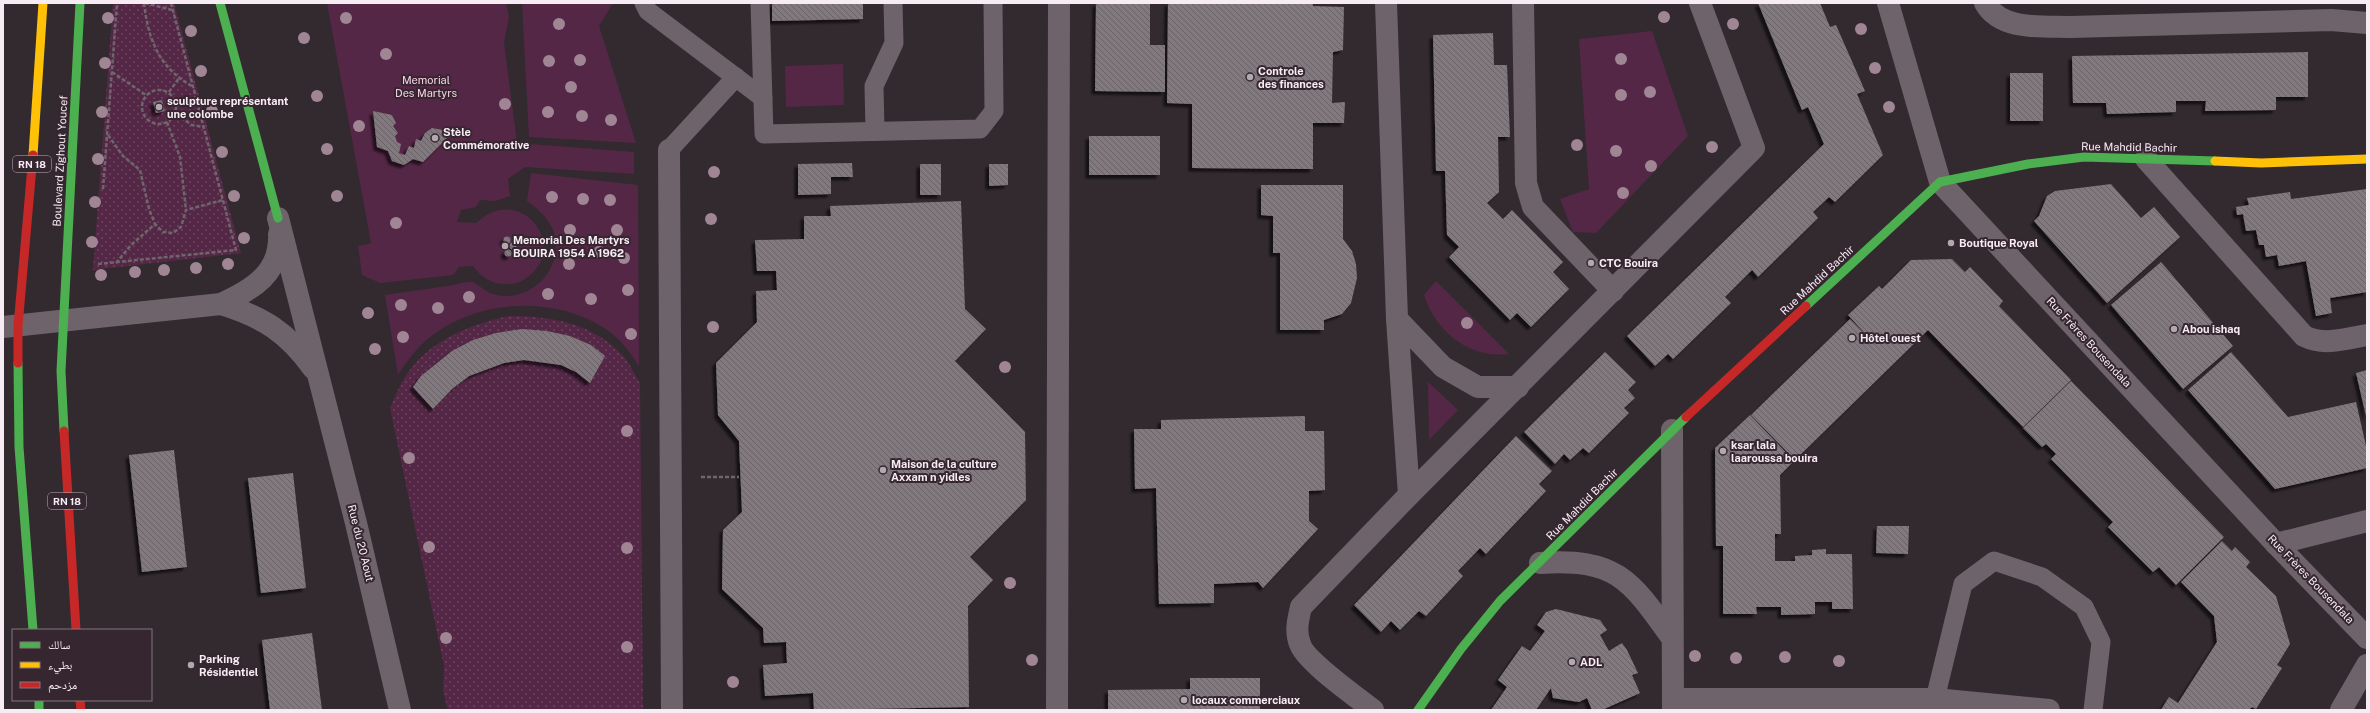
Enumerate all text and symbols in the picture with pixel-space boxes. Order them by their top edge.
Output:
place label: Controle des finances [1258,65,1324,90]
marker: Controle des finances [1245,72,1255,82]
park label: Memorial Des Martyrs [395,74,457,99]
street label: Boulevard Zighout Youcef [51,94,69,227]
place label: sculpture représentant une colombe [167,95,289,120]
marker: sculpture représentant une colombe [154,102,164,112]
place label: Stèle Commémorative [443,126,529,151]
marker: Stèle Commémorative [430,133,440,143]
street label: Rue Mahdid Bachir [2081,140,2177,154]
road number: RN 18 [13,156,51,172]
place label: Memorial Des Martyrs BOUIRA 1954 A 1962 [513,234,630,259]
place label: Boutique Royal [1959,237,2039,249]
marker: Boutique Royal [1946,238,1956,248]
marker: Memorial Des Martyrs BOUIRA 1954 A 1962 [500,241,510,251]
street label: Rue Mahdid Bachir [1778,243,1856,317]
place label: CTC Bouira [1599,257,1658,269]
marker: CTC Bouira [1586,258,1596,268]
street label: Rue Frères Bousendala [2044,295,2134,389]
place label: Abou ishaq [2182,323,2240,335]
marker: Abou ishaq [2169,324,2179,334]
place label: Hôtel ouest [1860,332,1921,344]
marker: Hôtel ouest [1847,333,1857,343]
place label: ksar lala laaroussa bouira [1731,439,1818,464]
marker: ksar lala laaroussa bouira [1718,446,1728,456]
place label: Maison de la culture Axxam n yidles [891,458,997,483]
marker: Maison de la culture Axxam n yidles [878,465,888,475]
street label: Rue Mahdid Bachir [1544,466,1620,542]
road number: RN 18 [48,493,86,509]
street label: Rue du 20 Aout [346,503,376,583]
street label: Rue Frères Bousendala [2266,532,2356,626]
legend [12,629,152,701]
text: سالك [48,638,70,652]
place label: Parking Résidentiel [199,653,259,678]
place label: ADL [1580,656,1602,668]
marker: ADL [1567,657,1577,667]
text: بطيء [48,658,72,675]
marker: Parking Résidentiel [186,660,196,670]
text: مزدحم [48,678,77,693]
place label: locaux commerciaux [1192,694,1301,706]
marker: locaux commerciaux [1179,695,1189,705]

